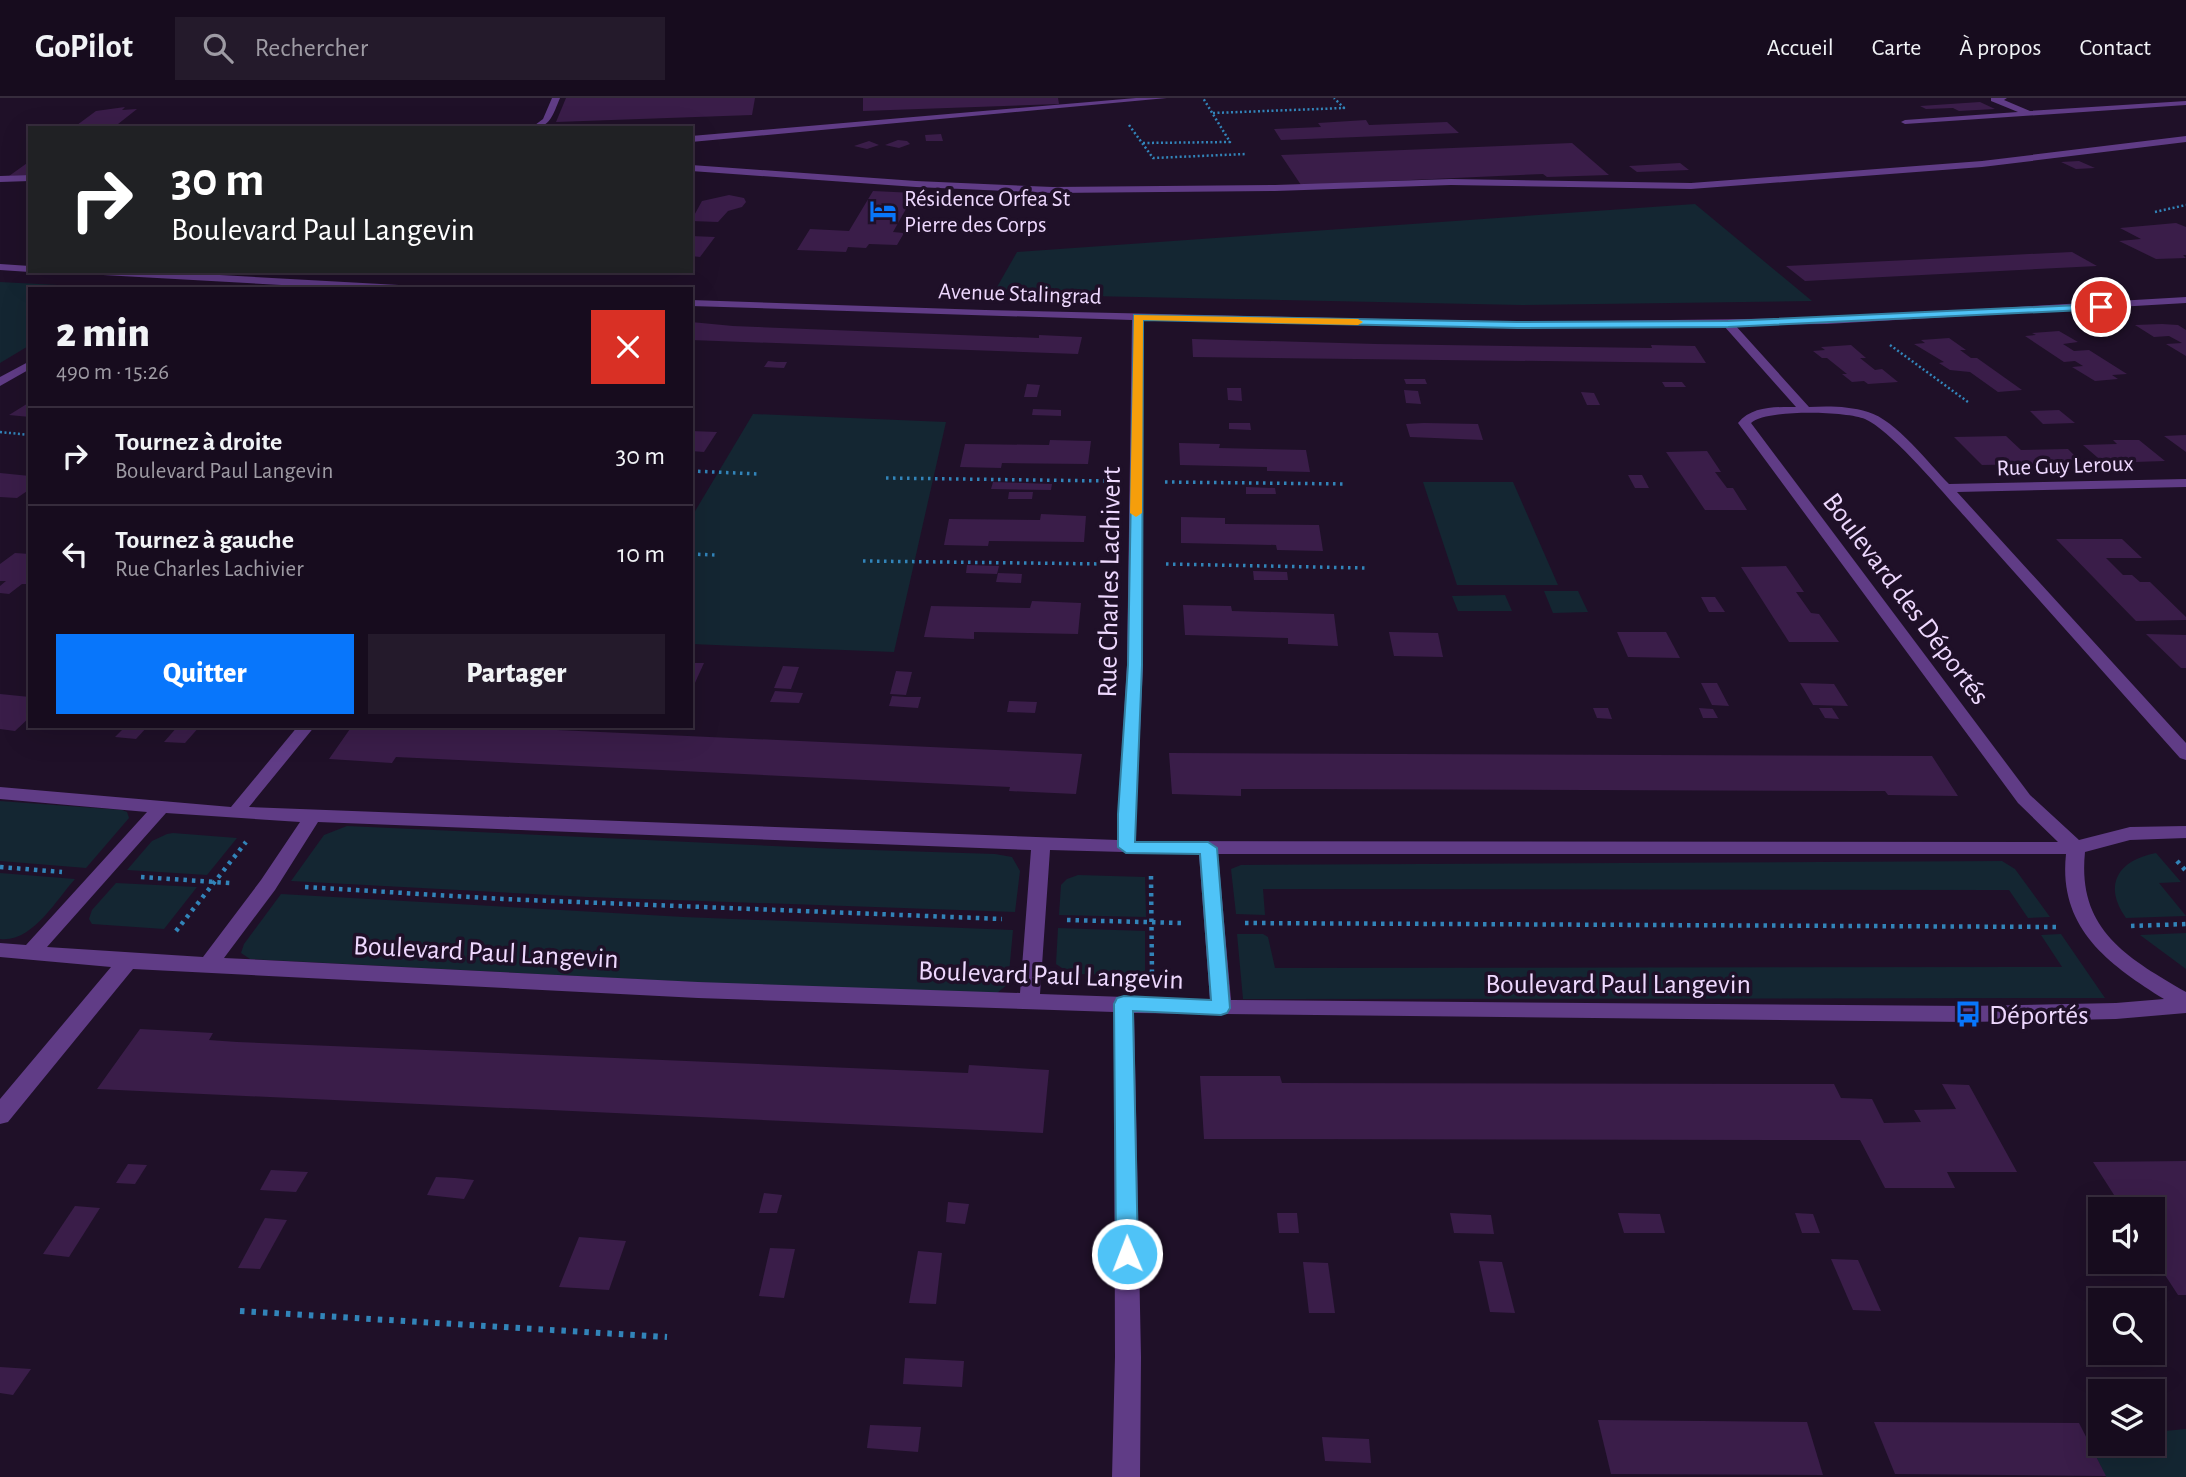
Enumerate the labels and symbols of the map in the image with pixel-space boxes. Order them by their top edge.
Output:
place label: Résidence Orfea St Pierre des Corps [904,188,1071,237]
hotel icon: Résidence Orfea St Pierre des Corps [868,196,898,226]
pin [2071,277,2131,337]
street label: Avenue Stalingrad [938,280,1102,309]
street label: Rue Guy Leroux [1996,453,2134,480]
street label: Rue Charles Lachivert [1094,466,1126,698]
street label: Boulevard des Déportés [1817,488,1994,710]
street label: Boulevard Paul Langevin [352,932,619,974]
street label: Boulevard Paul Langevin [918,957,1184,995]
street label: Boulevard Paul Langevin [1485,971,1751,999]
bus stop icon: Déportés [1953,999,1983,1029]
place label: Déportés [1989,1002,2089,1030]
position arrow [1090,1217,1164,1291]

